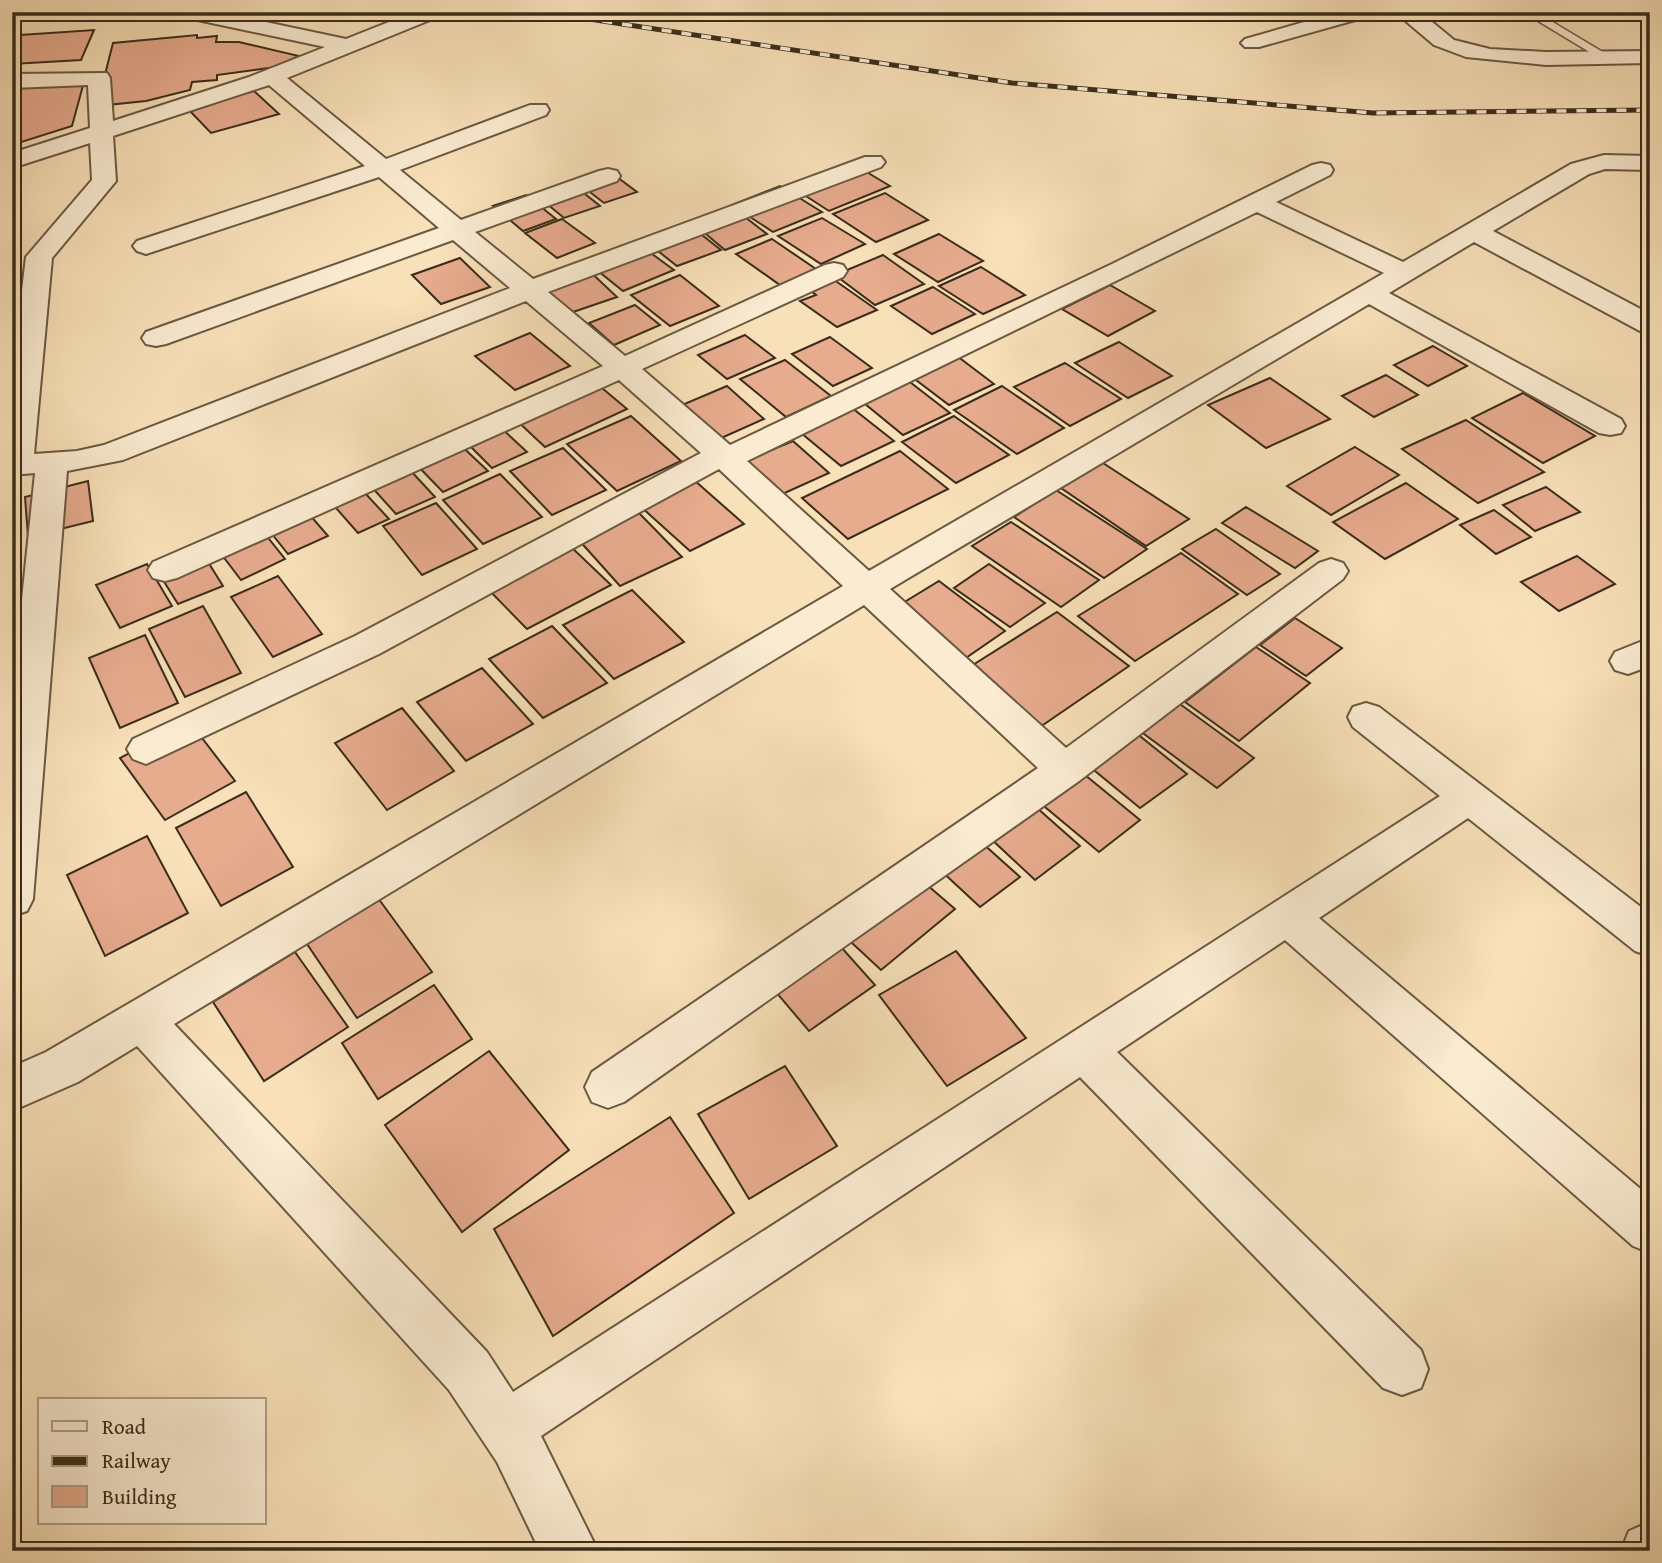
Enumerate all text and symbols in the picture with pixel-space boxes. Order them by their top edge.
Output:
legend [38,1398,266,1524]
text: Road [102,1411,147,1442]
text: Railway [102,1445,171,1476]
text: Building [102,1481,177,1512]

